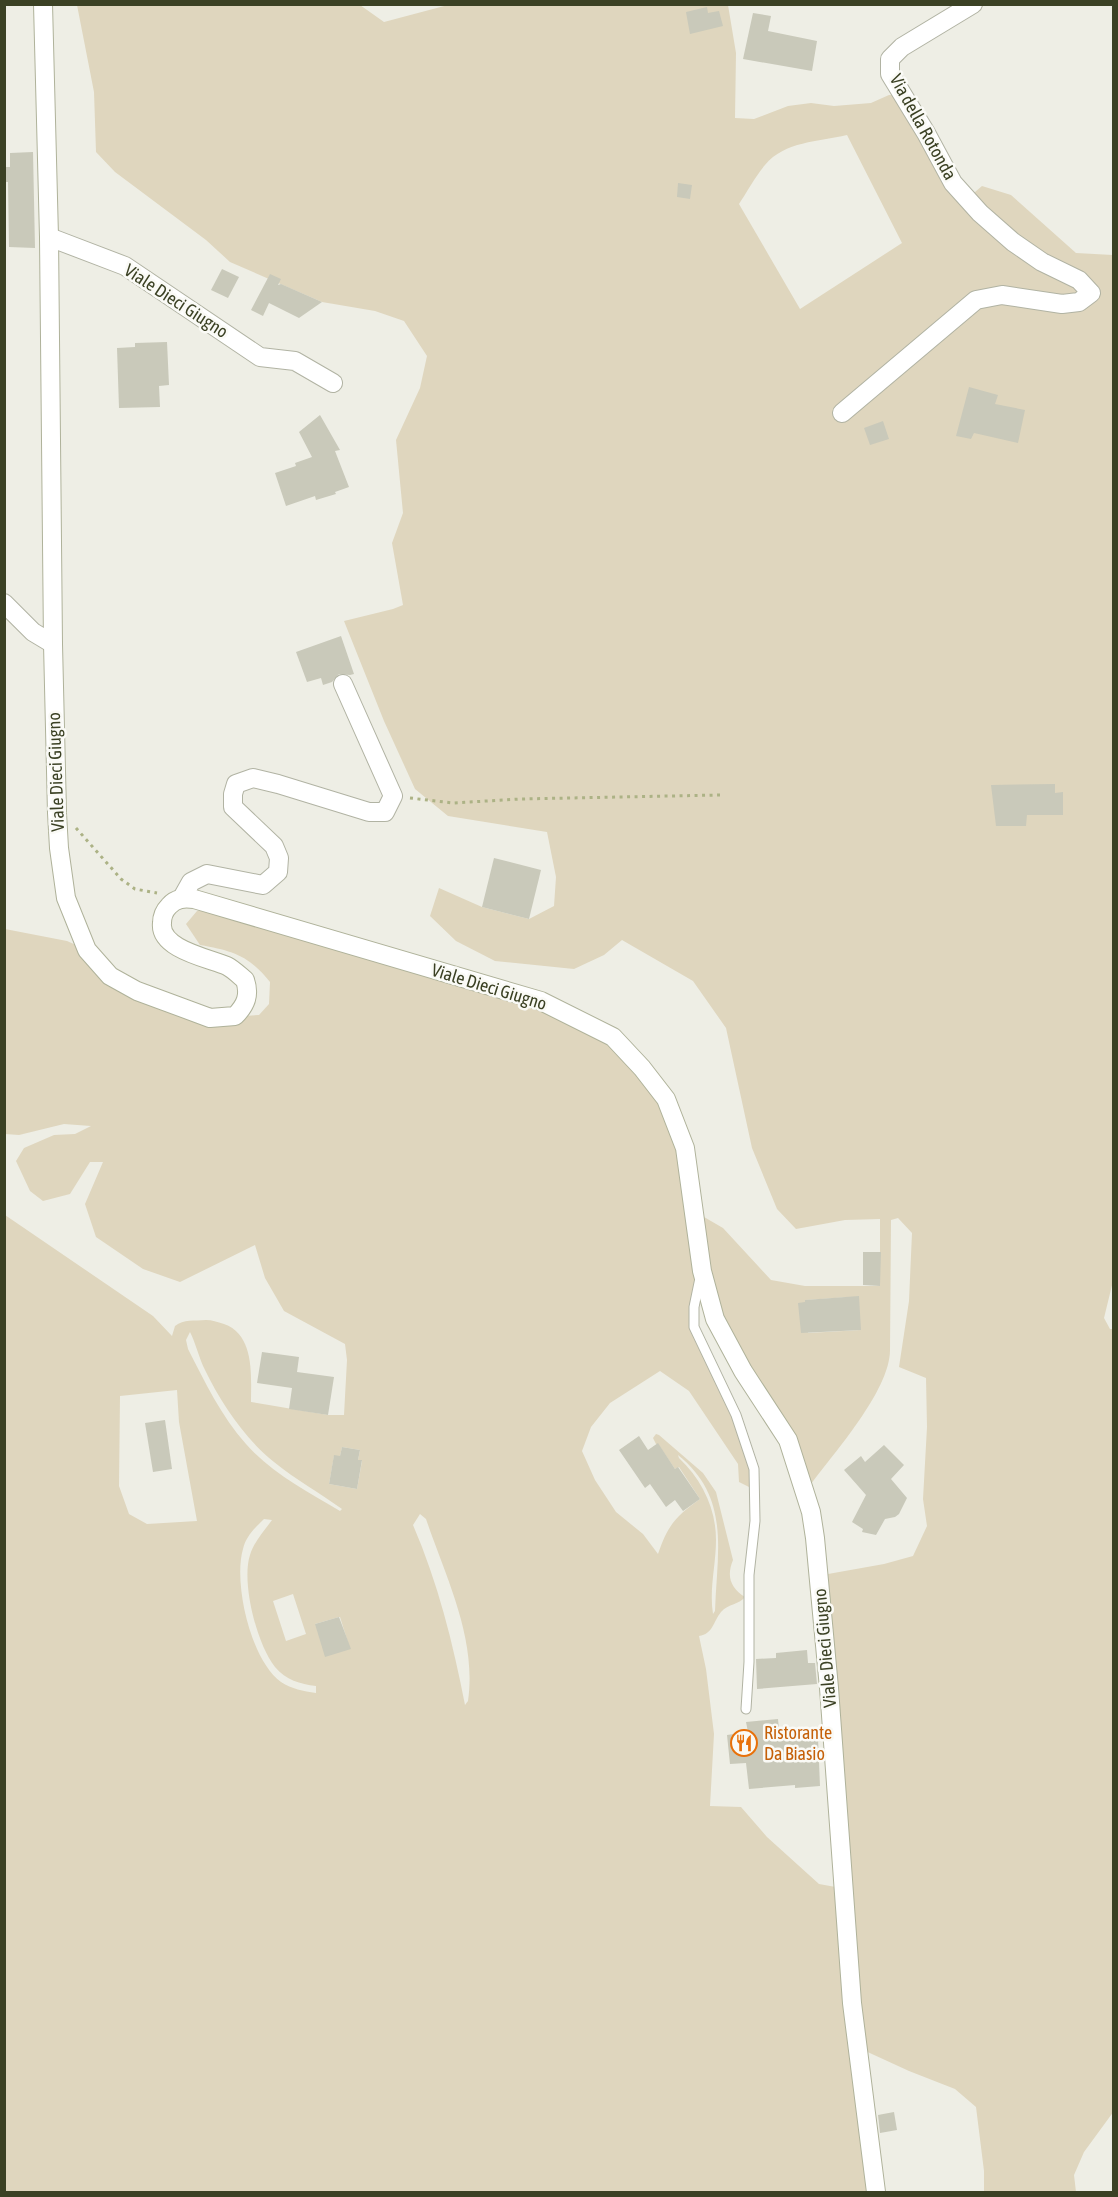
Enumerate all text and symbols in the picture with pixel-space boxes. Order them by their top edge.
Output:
street label: Via della Rotonda [886,70,961,183]
street label: Viale Dieci Giugno [120,259,232,342]
street label: Viale Dieci Giugno [43,712,68,832]
street label: Viale Dieci Giugno [429,959,549,1014]
street label: Viale Dieci Giugno [809,1588,840,1708]
place label: Ristorante Da Biasio [764,1722,832,1764]
restaurant icon: Ristorante Da Biasio [729,1728,759,1758]

